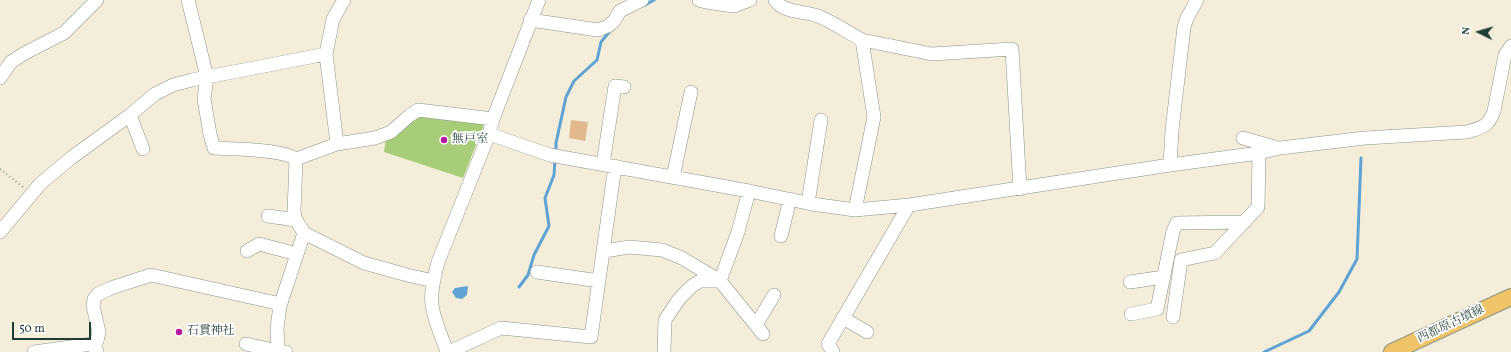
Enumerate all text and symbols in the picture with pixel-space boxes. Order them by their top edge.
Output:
north arrow [1459,12,1499,52]
text: N [1459,26,1474,36]
place label: 無戸室 [452,133,488,147]
marker: 無戸室 [439,135,449,145]
street label: 西都原古墳線 [1415,303,1487,347]
scale bar [14,314,93,340]
text: 50 m [19,321,45,337]
place label: 石貫神社 [187,325,235,339]
marker: 石貫神社 [174,327,184,337]

